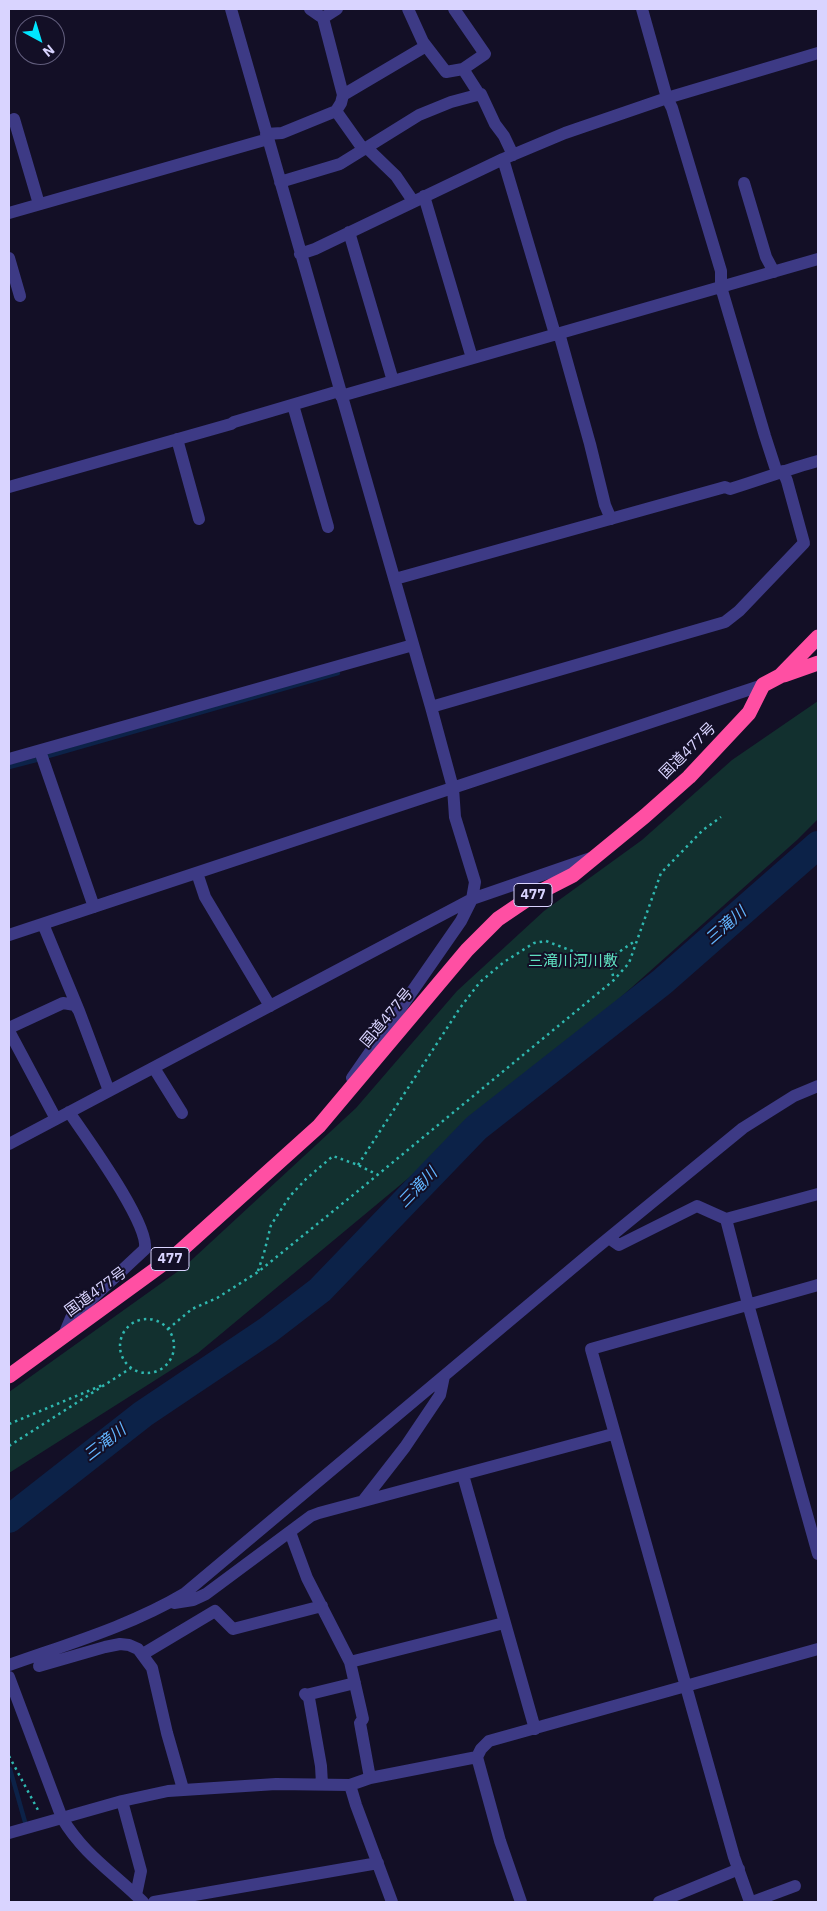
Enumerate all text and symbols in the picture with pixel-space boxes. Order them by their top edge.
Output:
north arrow [15,15,65,65]
text: N [39,41,58,61]
street label: 国道477号 [656,719,720,783]
road number: 477 [514,884,552,906]
water label: 三滝川 [702,903,750,949]
park label: 三滝川河川敷 [528,953,618,971]
street label: 国道477号 [357,985,417,1051]
water label: 三滝川 [394,1164,442,1212]
road number: 477 [151,1248,189,1270]
street label: 国道477号 [62,1264,130,1320]
water label: 三滝川 [80,1421,130,1465]

